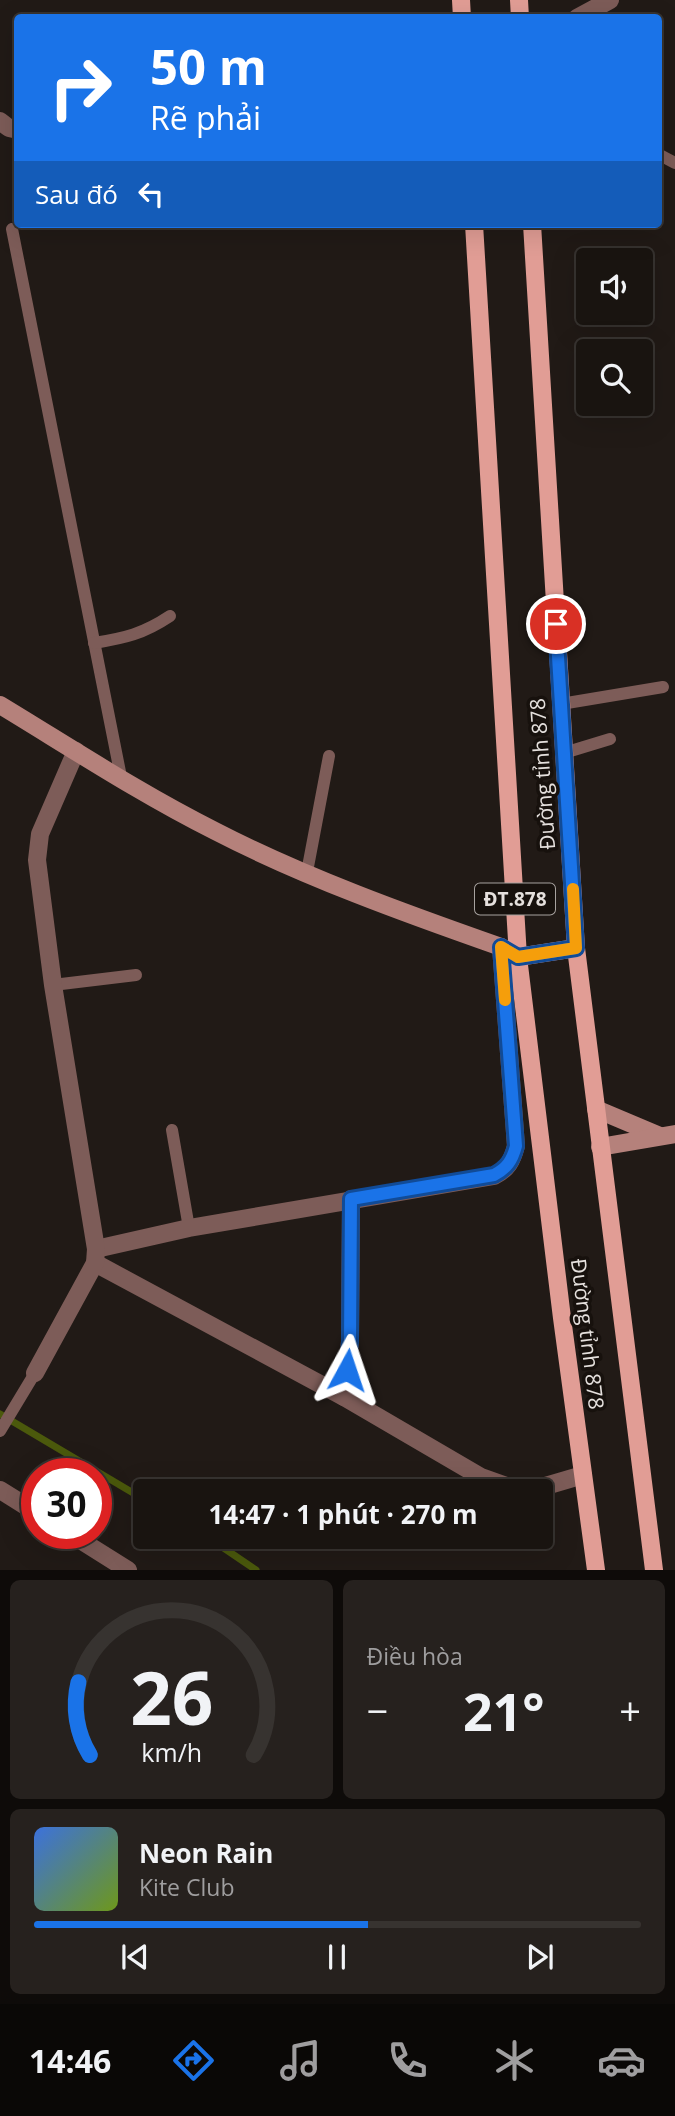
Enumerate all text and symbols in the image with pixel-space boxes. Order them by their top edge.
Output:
text: 50 m [150,33,267,99]
icon: right [35,42,126,133]
text: Rẽ phải [150,96,261,139]
icon: left [132,175,170,213]
text: Sau đó [35,176,118,212]
map controls [576,248,653,416]
button: sound [576,248,653,325]
button: search [576,339,653,416]
pin [526,594,586,654]
icon: arrive [537,605,575,643]
street label: Đường tỉnh 878 [523,697,561,851]
road number: ĐT.878 [475,884,555,914]
street label: Đường tỉnh 878 [565,1257,611,1411]
position arrow [310,1333,384,1407]
speed limit sign: 30 [21,1458,112,1549]
text: 14:47 · 1 phút · 270 m [208,1496,478,1532]
text: Điều hòa [367,1640,463,1672]
text: 26 [130,1648,213,1747]
text: 21° [463,1675,545,1746]
text: − [367,1684,388,1736]
text: + [619,1684,641,1736]
text: km/h [141,1735,202,1769]
text: Neon Rain [139,1835,273,1871]
text: Kite Club [139,1871,234,1903]
icon: previous [116,1938,154,1976]
icon: pause [318,1938,356,1976]
icon: next [521,1938,559,1976]
icon: directions [169,2036,218,2085]
icon: music [276,2036,325,2085]
icon: phone [383,2036,432,2085]
icon: climate [490,2036,539,2085]
icon: car [597,2036,646,2085]
text: 14:46 [29,2039,111,2082]

